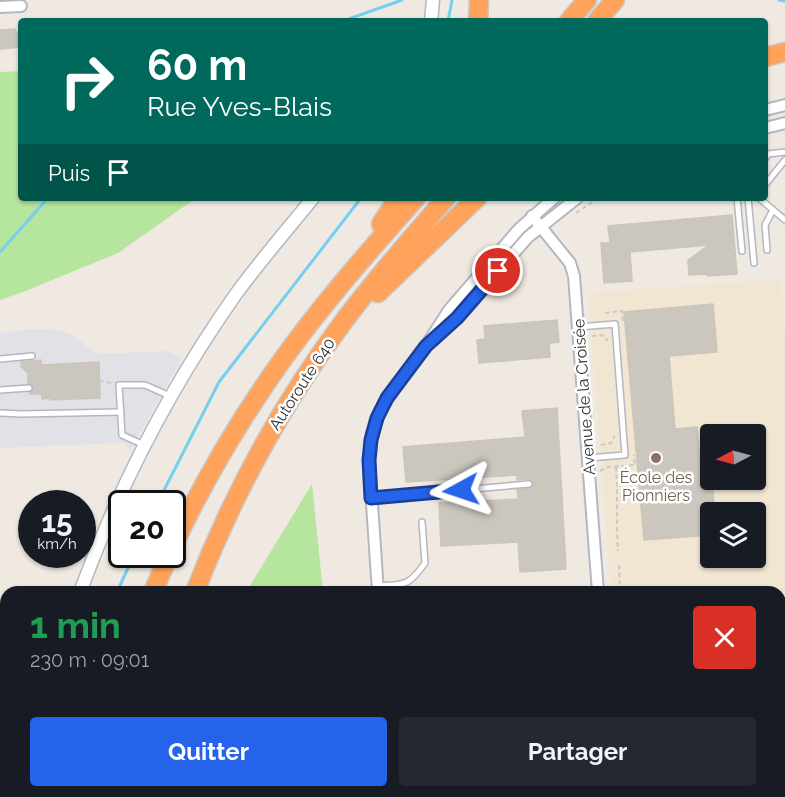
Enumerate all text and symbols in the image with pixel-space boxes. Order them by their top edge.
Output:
text: 60 m [147,41,247,90]
icon: right [48,42,126,120]
text: Rue Yves-Blais [147,91,332,122]
icon: arrive [102,156,135,189]
text: Puis [48,160,90,186]
pin [472,245,523,296]
icon: arrive [481,254,514,287]
street label: Avenue de la Croisée [569,318,599,476]
street label: Autoroute 640 [265,334,339,434]
north arrow [700,424,766,490]
map controls [700,424,766,568]
marker: École des Pionniers [649,451,663,465]
position arrow [429,458,493,522]
place label: École des Pionniers [620,467,693,505]
speed limit sign: 20 [108,490,186,568]
button: layers [700,502,766,568]
text: 15 [41,504,73,539]
text: km/h [37,535,77,553]
text: 1 min [30,604,121,646]
button: close [693,606,756,669]
text: 230 m · 09:01 [30,648,149,672]
button: Quitter [30,717,387,786]
button: Partager [399,717,756,786]

